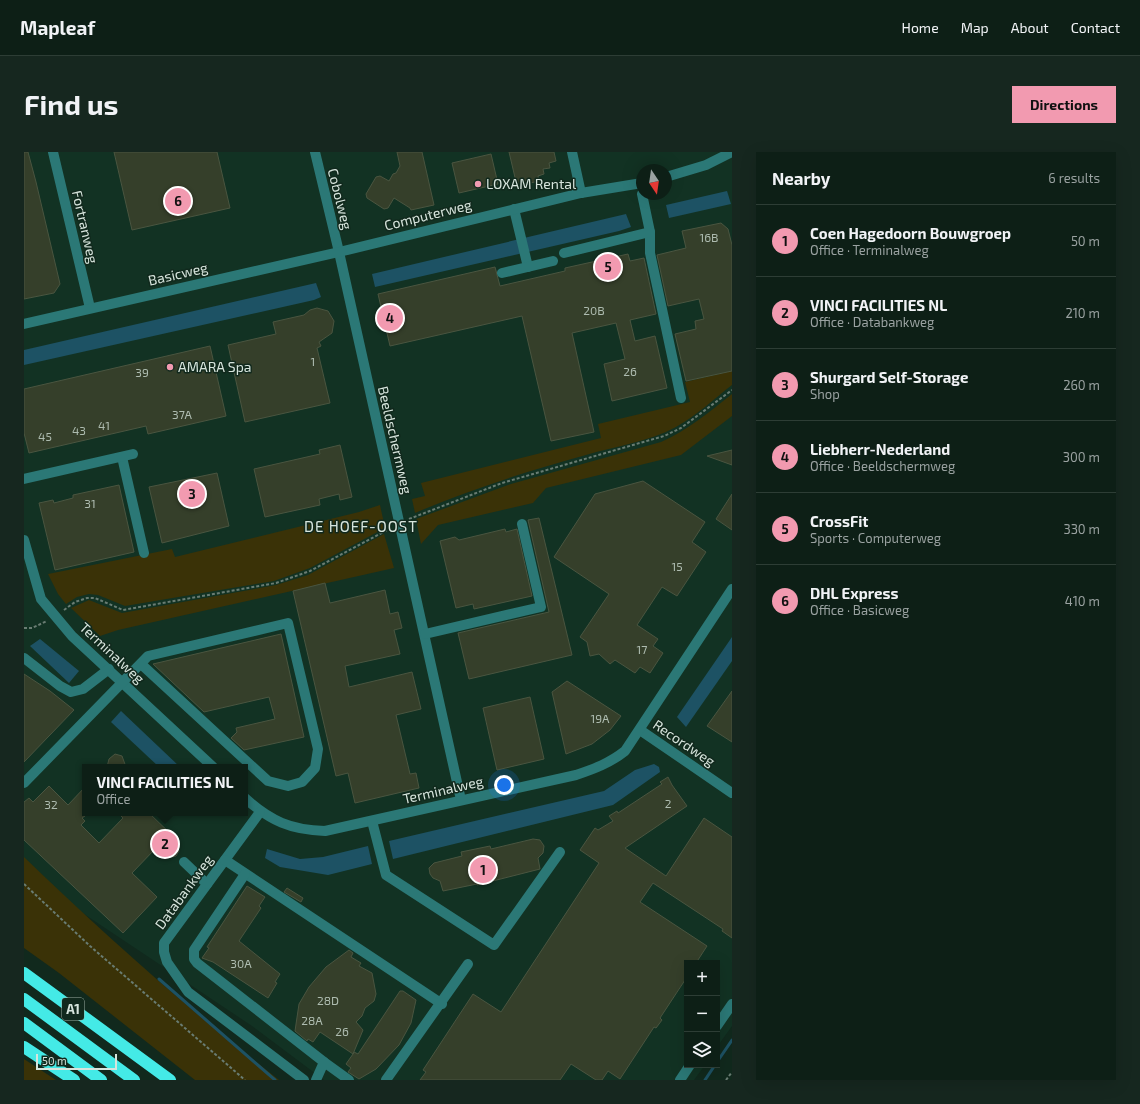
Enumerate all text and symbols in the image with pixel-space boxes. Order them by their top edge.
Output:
text: Mapleaf [20,16,95,39]
text: Home [902,19,939,36]
text: Map [961,19,989,36]
text: About [1011,19,1049,36]
text: Contact [1071,19,1120,36]
button: Directions [1012,86,1116,123]
text: Find us [24,87,118,121]
north arrow [636,164,672,200]
street label: Cobolweg [325,166,356,232]
text: Nearby [772,168,830,188]
text: 6 results [1048,170,1100,186]
place label: LOXAM Rental [486,175,577,192]
marker: LOXAM Rental [473,179,483,189]
pin: 6 [165,186,191,216]
street label: Fortranweg [69,189,102,265]
street label: Computerweg [382,195,474,234]
text: Coen Hagedoorn Bouwgroep [810,224,1011,242]
house number: 16B [699,230,719,244]
text: 1 [782,233,788,249]
text: 50 m [1071,233,1100,249]
text: Office · Terminalweg [810,242,929,258]
pin: 5 [595,252,621,282]
street label: Basicweg [146,258,210,289]
text: VINCI FACILITIES NL [810,296,947,314]
pin: 4 [377,303,403,333]
house number: 20B [583,303,605,317]
text: 2 [781,305,789,321]
text: 210 m [1065,305,1100,321]
text: Office · Databankweg [810,314,934,330]
house number: 1 [311,354,315,368]
place label: AMARA Spa [178,358,252,375]
marker: AMARA Spa [165,362,175,372]
house number: 26 [623,364,637,378]
house number: 39 [135,365,149,379]
text: Shurgard Self-Storage [810,368,968,386]
text: 3 [781,377,789,393]
text: 260 m [1063,377,1100,393]
street label: Beeldschermweg [375,384,416,496]
text: Shop [810,386,840,402]
house number: 37A [172,407,192,421]
house number: 41 [98,418,110,432]
house number: 43 [72,423,86,437]
house number: 45 [38,429,52,443]
text: Liebherr-Nederland [810,440,950,458]
text: 4 [781,449,789,465]
text: 300 m [1063,449,1100,465]
text: Office · Beeldschermweg [810,458,955,474]
pin: 3 [179,479,205,509]
house number: 31 [84,496,96,510]
text: CrossFit [810,512,869,530]
district label: DE HOEF-OOST [304,517,418,535]
text: 5 [781,521,789,537]
text: 330 m [1063,521,1100,537]
text: Sports · Computerweg [810,530,941,546]
house number: 15 [671,559,683,573]
text: DHL Express [810,584,898,602]
text: 6 [781,593,789,609]
text: 410 m [1065,593,1100,609]
text: Office · Basicweg [810,602,909,618]
street label: Terminalweg [77,618,148,687]
house number: 17 [637,642,647,656]
house number: 19A [590,711,610,725]
street label: Recordweg [650,716,719,770]
popup [82,764,248,816]
street label: Terminalweg [401,772,485,807]
text: VINCI FACILITIES NL [96,773,234,791]
your location [494,775,514,795]
text: Office [96,791,130,807]
house number: 2 [665,796,672,810]
house number: 32 [44,797,58,811]
pin: 2 [152,829,178,859]
street label: Databankweg [151,851,216,932]
pin: 1 [470,855,496,885]
house number: 30A [230,956,252,970]
map controls [684,960,720,1068]
button: + [684,960,720,996]
house number: 28D [317,993,339,1007]
button: − [684,996,720,1032]
road number: A1 [62,998,84,1020]
house number: 28A [301,1013,323,1027]
house number: 26 [335,1024,349,1038]
button: layers [684,1032,720,1068]
scale bar [36,1052,117,1071]
text: 50 m [42,1054,67,1067]

